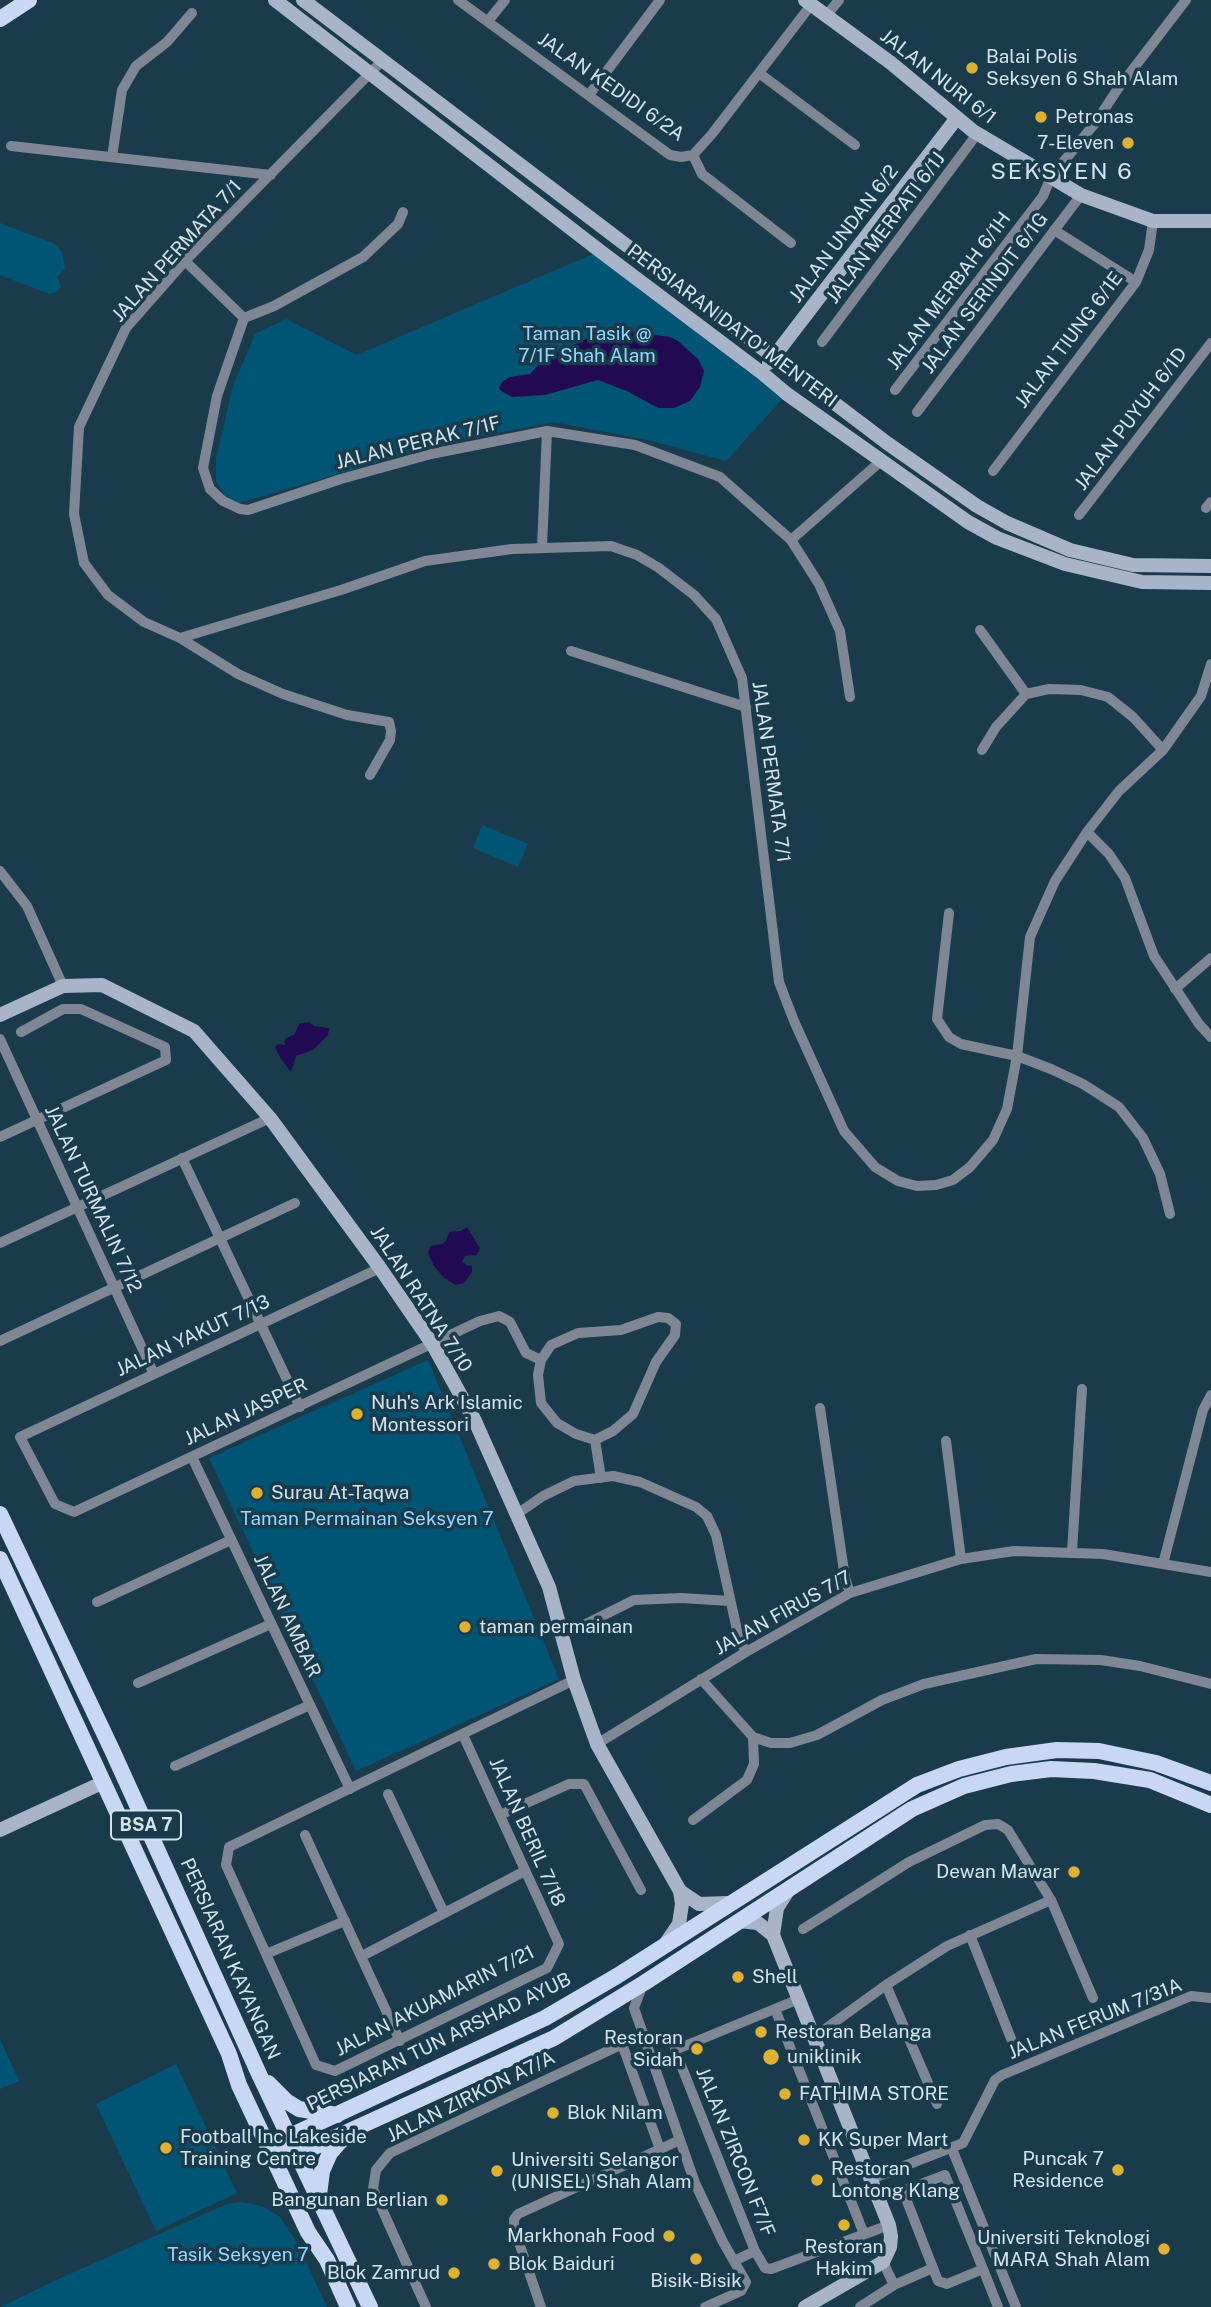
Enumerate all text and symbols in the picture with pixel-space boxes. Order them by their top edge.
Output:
street label: JALAN NURI 6/1 [876,25,1000,129]
street label: JALAN KEDIDI 6/2A [533,28,689,146]
place label: Balai Polis Seksyen 6 Shah Alam [986,46,1178,90]
marker: Balai Polis Seksyen 6 Shah Alam [964,60,980,76]
place label: Petronas [1055,106,1134,128]
marker: Petronas [1033,109,1049,125]
place label: 7-Eleven [1037,132,1114,154]
marker: 7-Eleven [1120,135,1136,151]
street label: JALAN MERPATI 6/1J [822,148,950,308]
district label: SEKSYEN 6 [992,158,1132,186]
street label: JALAN UNDAN 6/2 [785,161,903,307]
street label: JALAN PERMATA 7/1 [107,175,247,327]
street label: JALAN MERBAH 6/1H [882,208,1016,374]
street label: JALAN SERINDIT 6/1G [917,208,1053,378]
street label: PERSIARAN DATO' MENTERI [623,240,841,412]
street label: JALAN TIUNG 6/1E [1010,267,1128,413]
park label: Taman Tasik @ 7/1F Shah Alam [518,323,656,367]
street label: JALAN PUYUH 6/1D [1070,343,1192,495]
street label: JALAN PERAK 7/1F [333,411,503,475]
street label: JALAN PERMATA 7/1 [747,680,795,864]
street label: JALAN TURMALIN 7/12 [40,1102,146,1296]
street label: JALAN RATNA 7/10 [365,1222,477,1376]
street label: JALAN YAKUT 7/13 [112,1290,274,1382]
street label: JALAN JASPER [181,1373,311,1451]
place label: Nuh's Ark Islamic Montessori [371,1392,523,1436]
marker: Nuh's Ark Islamic Montessori [349,1406,365,1422]
place label: Surau At-Taqwa [271,1482,409,1504]
marker: Surau At-Taqwa [249,1485,265,1501]
park label: Taman Permainan Seksyen 7 [240,1508,494,1530]
street label: JALAN AMBAR [249,1551,325,1681]
street label: JALAN FIRUS 7/7 [710,1566,856,1660]
place label: taman permainan [479,1616,633,1638]
marker: taman permainan [457,1619,473,1635]
street label: JALAN BERIL 7/18 [484,1754,570,1910]
road number: BSA 7 [111,1811,181,1840]
street label: PERSIARAN KAYANGAN [175,1855,285,2063]
place label: Dewan Mawar [936,1861,1060,1883]
marker: Dewan Mawar [1066,1864,1082,1880]
street label: JALAN AKUAMARIN 7/21 [331,1941,539,2061]
place label: Shell [752,1966,798,1988]
street label: PERSIARAN TUN ARSHAD AYUB [303,1968,575,2116]
marker: Shell [730,1969,746,1985]
street label: JALAN FERUM 7/31A [1005,1974,1185,2064]
place label: Restoran Belanga [775,2021,931,2043]
marker: Restoran Belanga [753,2024,769,2040]
place label: Restoran Sidah [604,2027,683,2071]
marker: Restoran Sidah [689,2041,705,2057]
street label: JALAN ZIRKON A7/A [383,2046,559,2148]
place label: uniklinik [787,2046,862,2068]
marker: uniklinik [761,2047,781,2067]
street label: JALAN ZIRCON F7/F [691,2064,779,2240]
place label: FATHIMA STORE [799,2083,949,2105]
marker: FATHIMA STORE [777,2086,793,2102]
place label: Blok Nilam [567,2102,663,2124]
marker: Blok Nilam [545,2105,561,2121]
place label: Football Inc Lakeside Training Centre [180,2126,367,2170]
place label: KK Super Mart [818,2129,948,2151]
marker: KK Super Mart [796,2132,812,2148]
marker: Football Inc Lakeside Training Centre [158,2140,174,2156]
place label: Puncak 7 Residence [1012,2148,1104,2192]
place label: Universiti Selangor (UNISEL) Shah Alam [511,2149,691,2193]
place label: Restoran Lontong Klang [831,2158,960,2202]
marker: Puncak 7 Residence [1110,2162,1126,2178]
marker: Universiti Selangor (UNISEL) Shah Alam [489,2163,505,2179]
marker: Restoran Lontong Klang [809,2172,825,2188]
place label: Bangunan Berlian [271,2189,428,2211]
marker: Bangunan Berlian [434,2192,450,2208]
marker: Restoran Hakim [836,2217,852,2233]
place label: Markhonah Food [507,2225,655,2247]
place label: Universiti Teknologi MARA Shah Alam [977,2227,1150,2271]
marker: Markhonah Food [661,2228,677,2244]
place label: Restoran Hakim [804,2236,884,2280]
marker: Universiti Teknologi MARA Shah Alam [1156,2241,1172,2257]
park label: Tasik Seksyen 7 [167,2244,309,2266]
marker: Bisik-Bisik [688,2251,704,2267]
place label: Blok Baiduri [508,2253,615,2275]
marker: Blok Baiduri [486,2256,502,2272]
place label: Blok Zamrud [327,2262,440,2284]
marker: Blok Zamrud [446,2265,462,2281]
place label: Bisik-Bisik [650,2270,742,2292]

